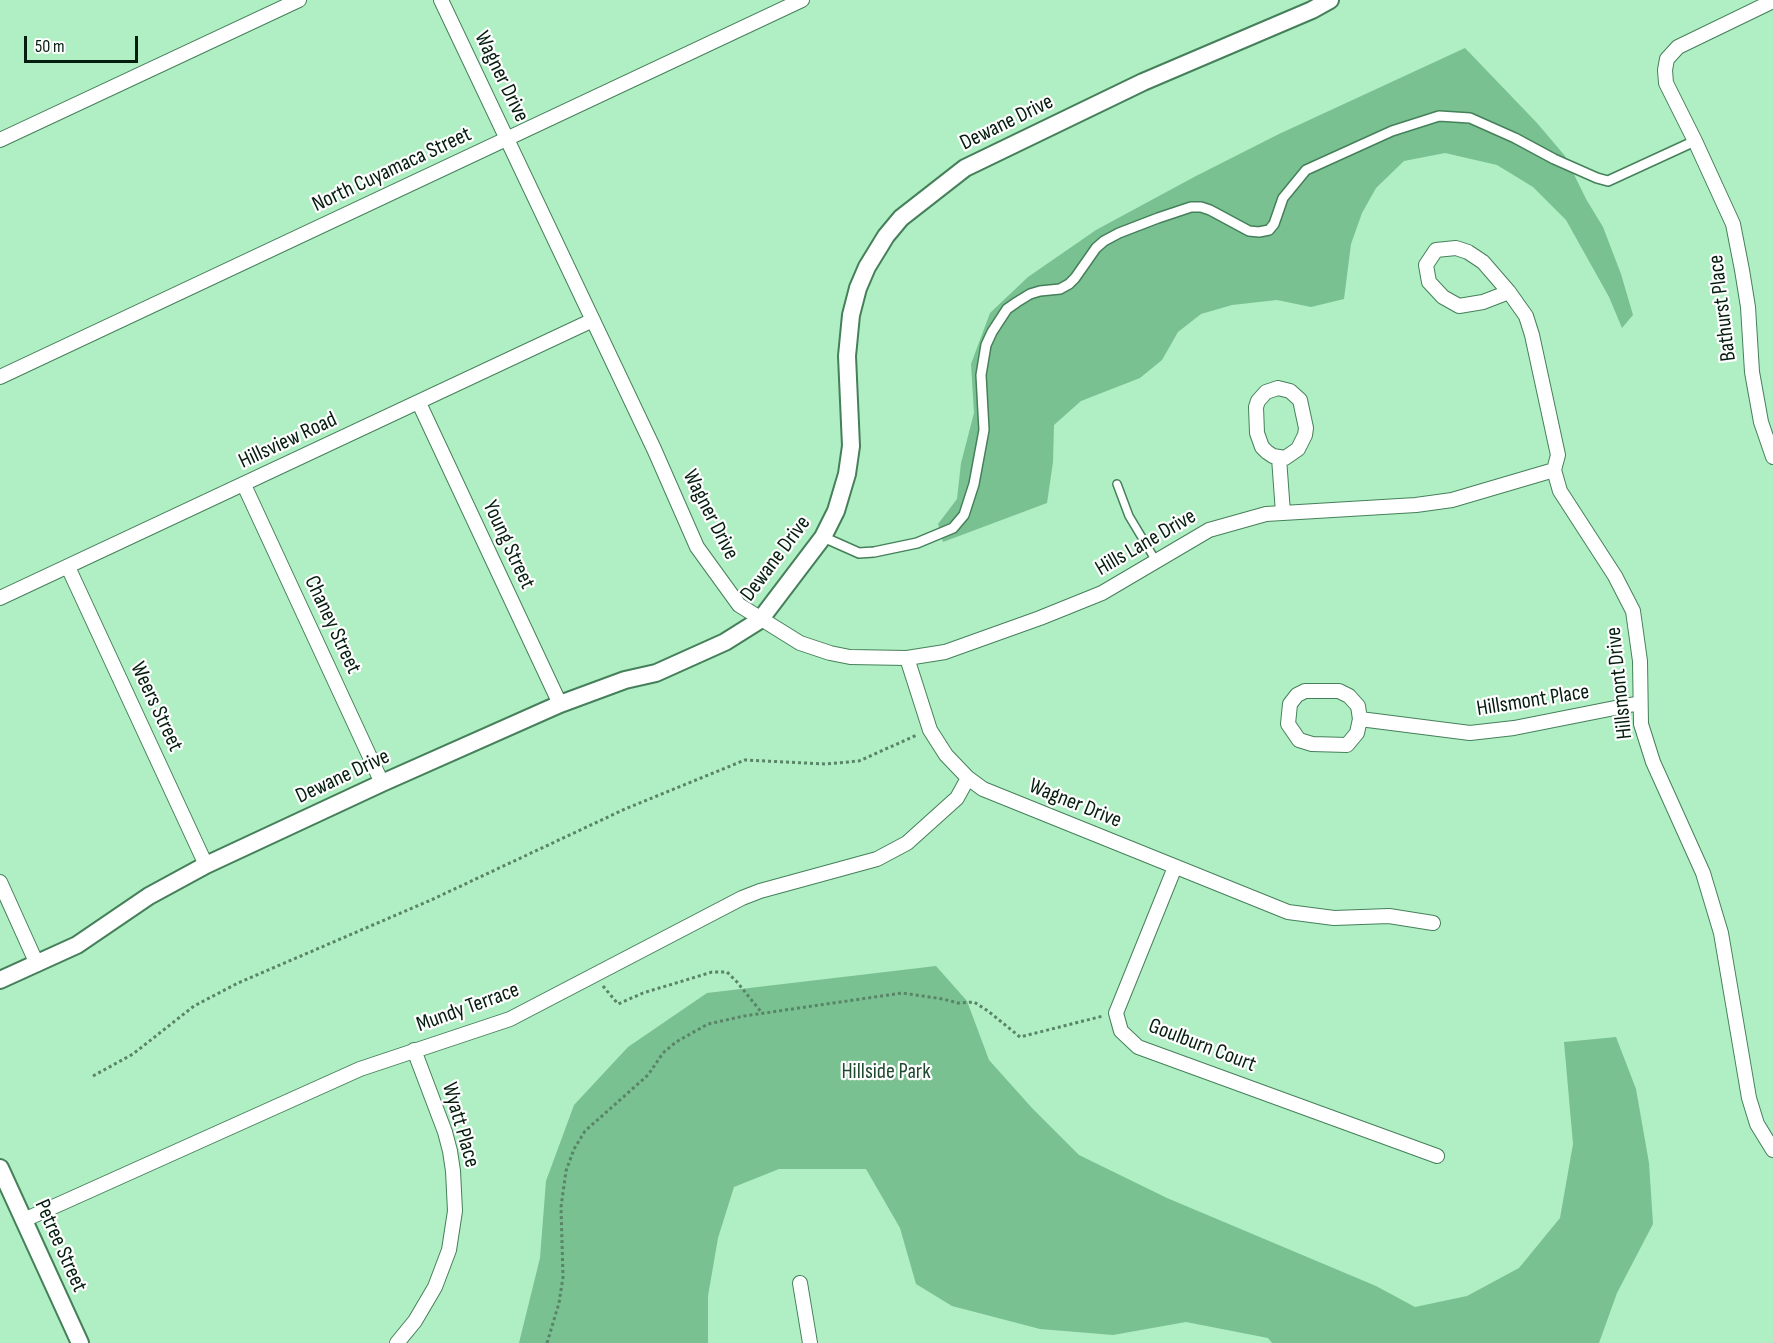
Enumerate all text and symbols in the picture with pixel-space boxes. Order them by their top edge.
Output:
scale bar [27,24,141,62]
street label: Wagner Drive [468,27,534,127]
text: 50 m [35,36,65,57]
street label: Dewane Drive [956,89,1058,157]
street label: North Cuyamaca Street [308,122,476,218]
street label: Bathurst Place [1703,253,1743,363]
street label: Hillsview Road [235,407,341,475]
street label: Wagner Drive [676,466,744,564]
street label: Young Street [476,497,540,593]
street label: Hills Lane Drive [1091,504,1201,582]
street label: Dewane Drive [735,511,817,607]
street label: Chaney Street [298,572,366,678]
street label: Hillsmont Drive [1601,626,1639,740]
street label: Weers Street [124,658,188,756]
street label: Hillsmont Place [1475,679,1591,723]
street label: Dewane Drive [292,744,394,810]
street label: Wagner Drive [1025,774,1125,834]
street label: Mundy Terrace [413,977,523,1039]
street label: Goulburn Court [1144,1013,1260,1079]
park label: Hillside Park [841,1059,931,1085]
street label: Wyatt Place [435,1079,485,1171]
street label: Petree Street [28,1196,92,1296]

